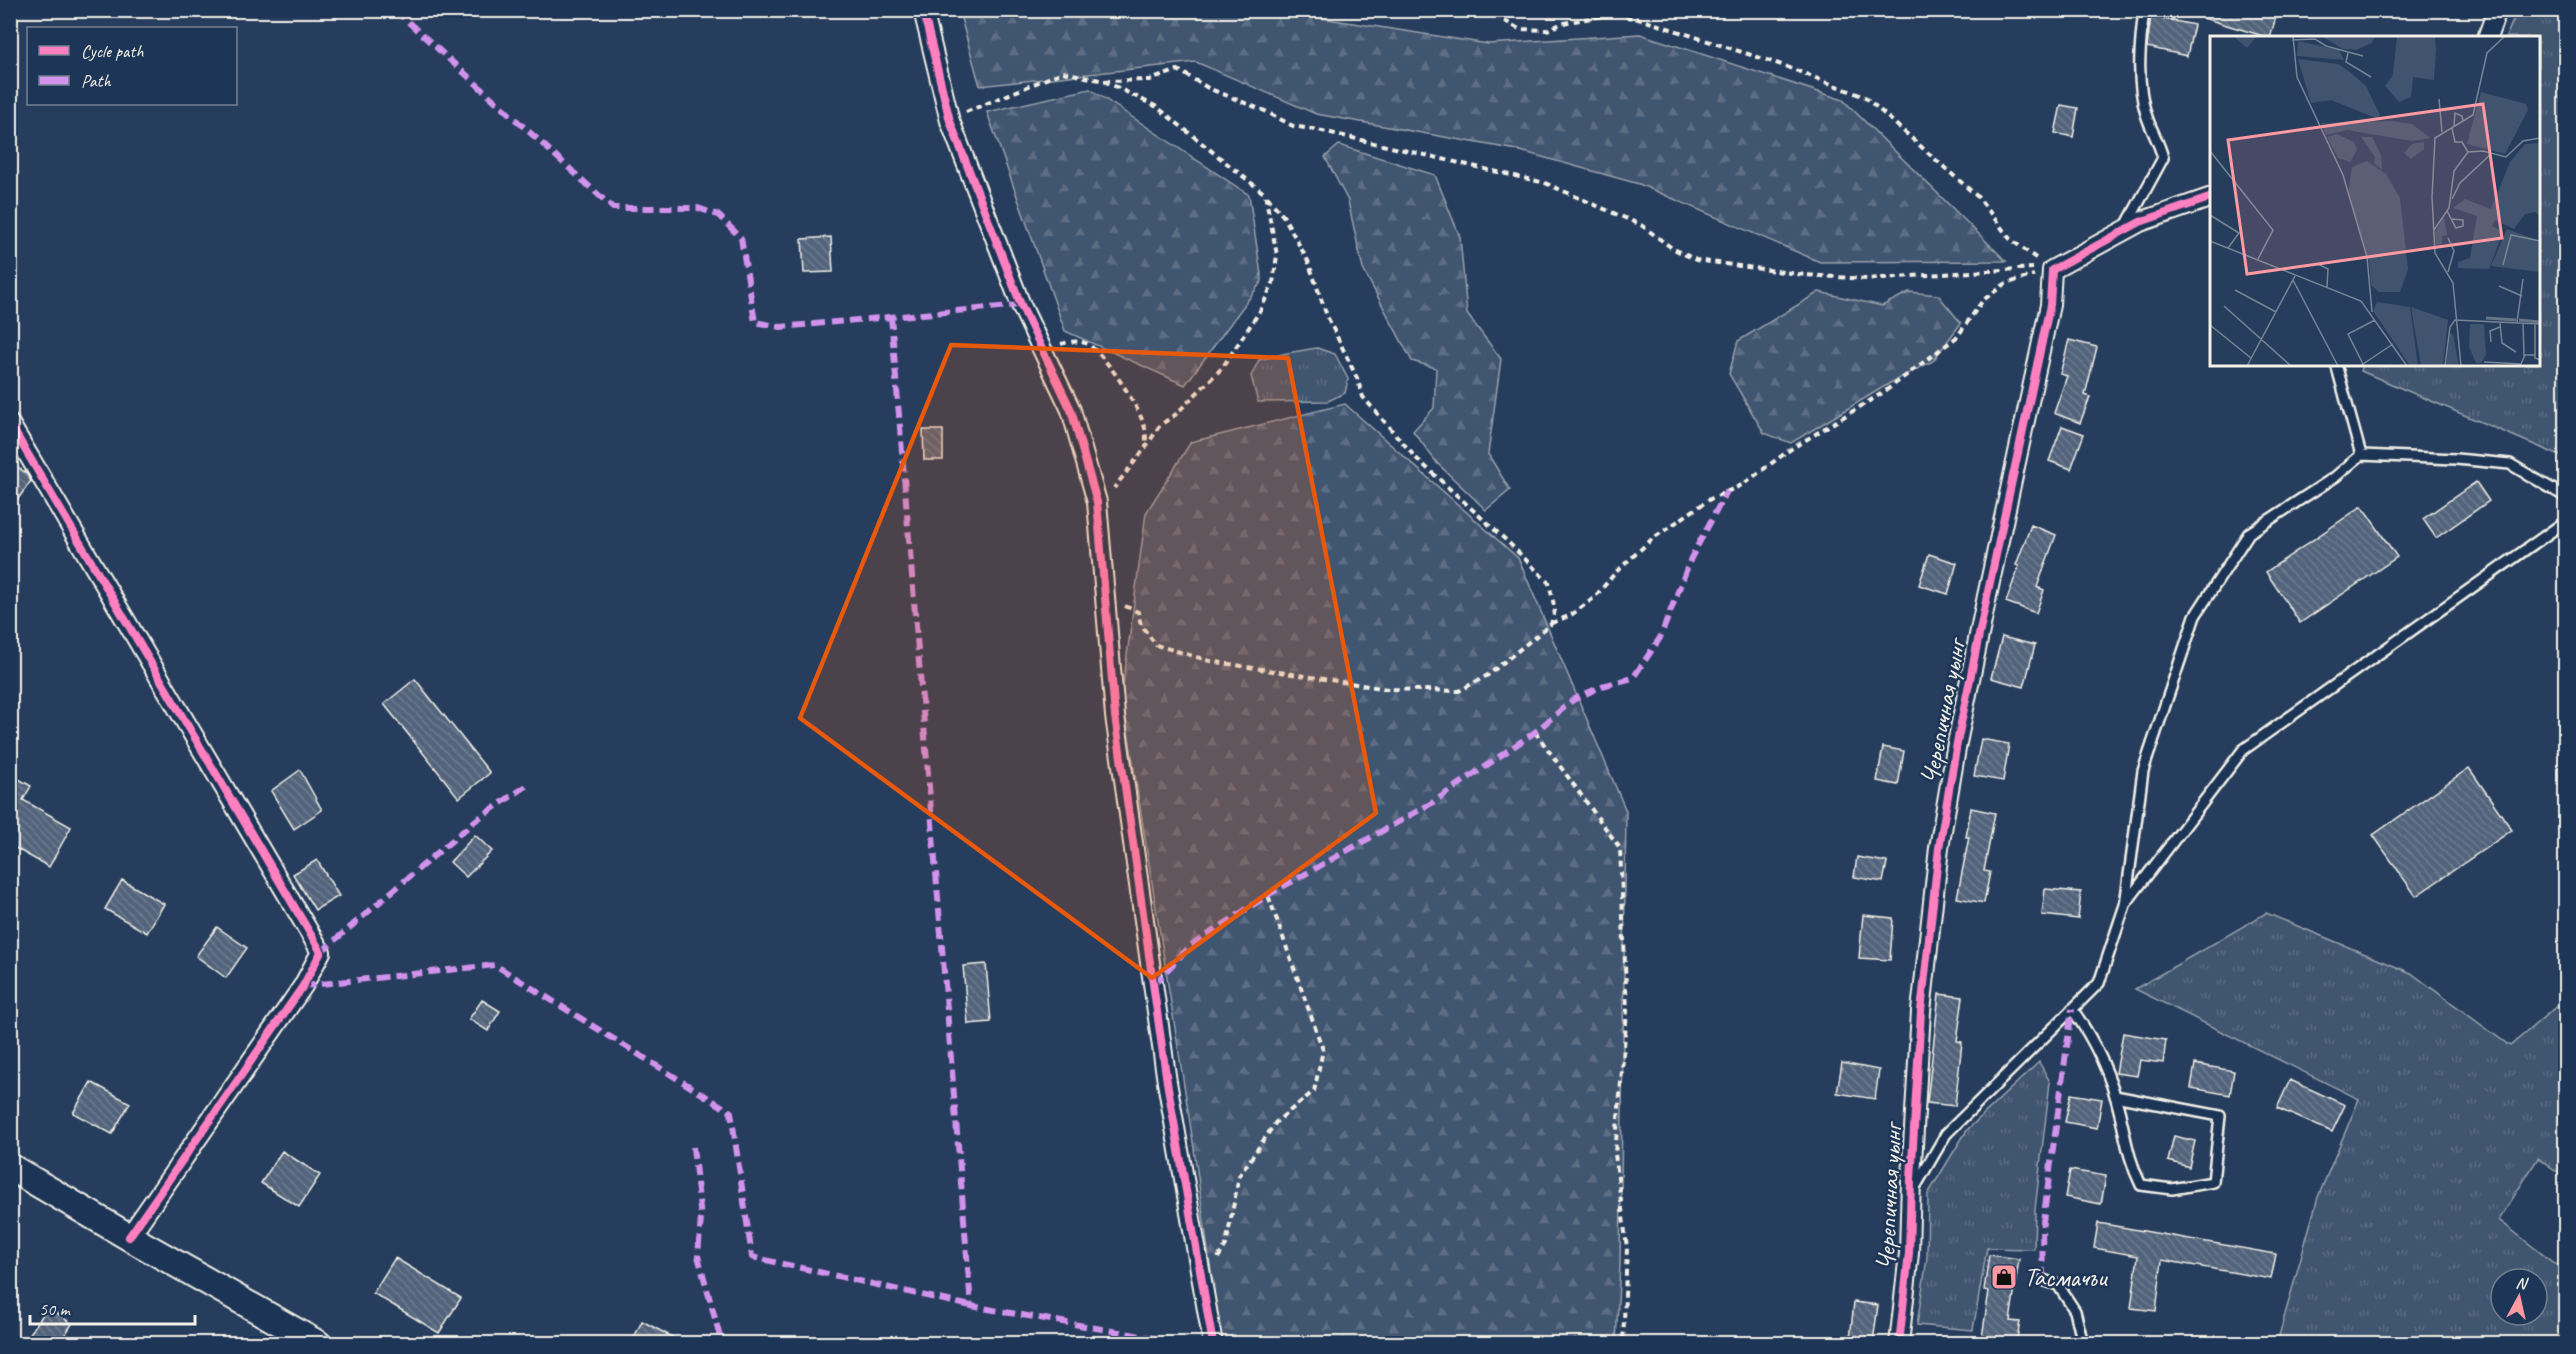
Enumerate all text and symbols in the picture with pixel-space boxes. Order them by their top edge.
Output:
legend [27,27,237,105]
inset map [2210,36,2540,366]
text: Cycle path [81,40,144,62]
text: Path [81,70,111,92]
street label: Черепичная уынг [1913,634,1974,787]
street label: Черепичная уынг [1869,1120,1909,1271]
place label: Тасмачъи [2024,1261,2108,1294]
shop icon: Тасмачъи [1989,1262,2019,1292]
north arrow [2489,1267,2549,1327]
text: N [2515,1273,2530,1294]
scale bar [30,1288,195,1326]
text: 50 m [39,1298,72,1320]

